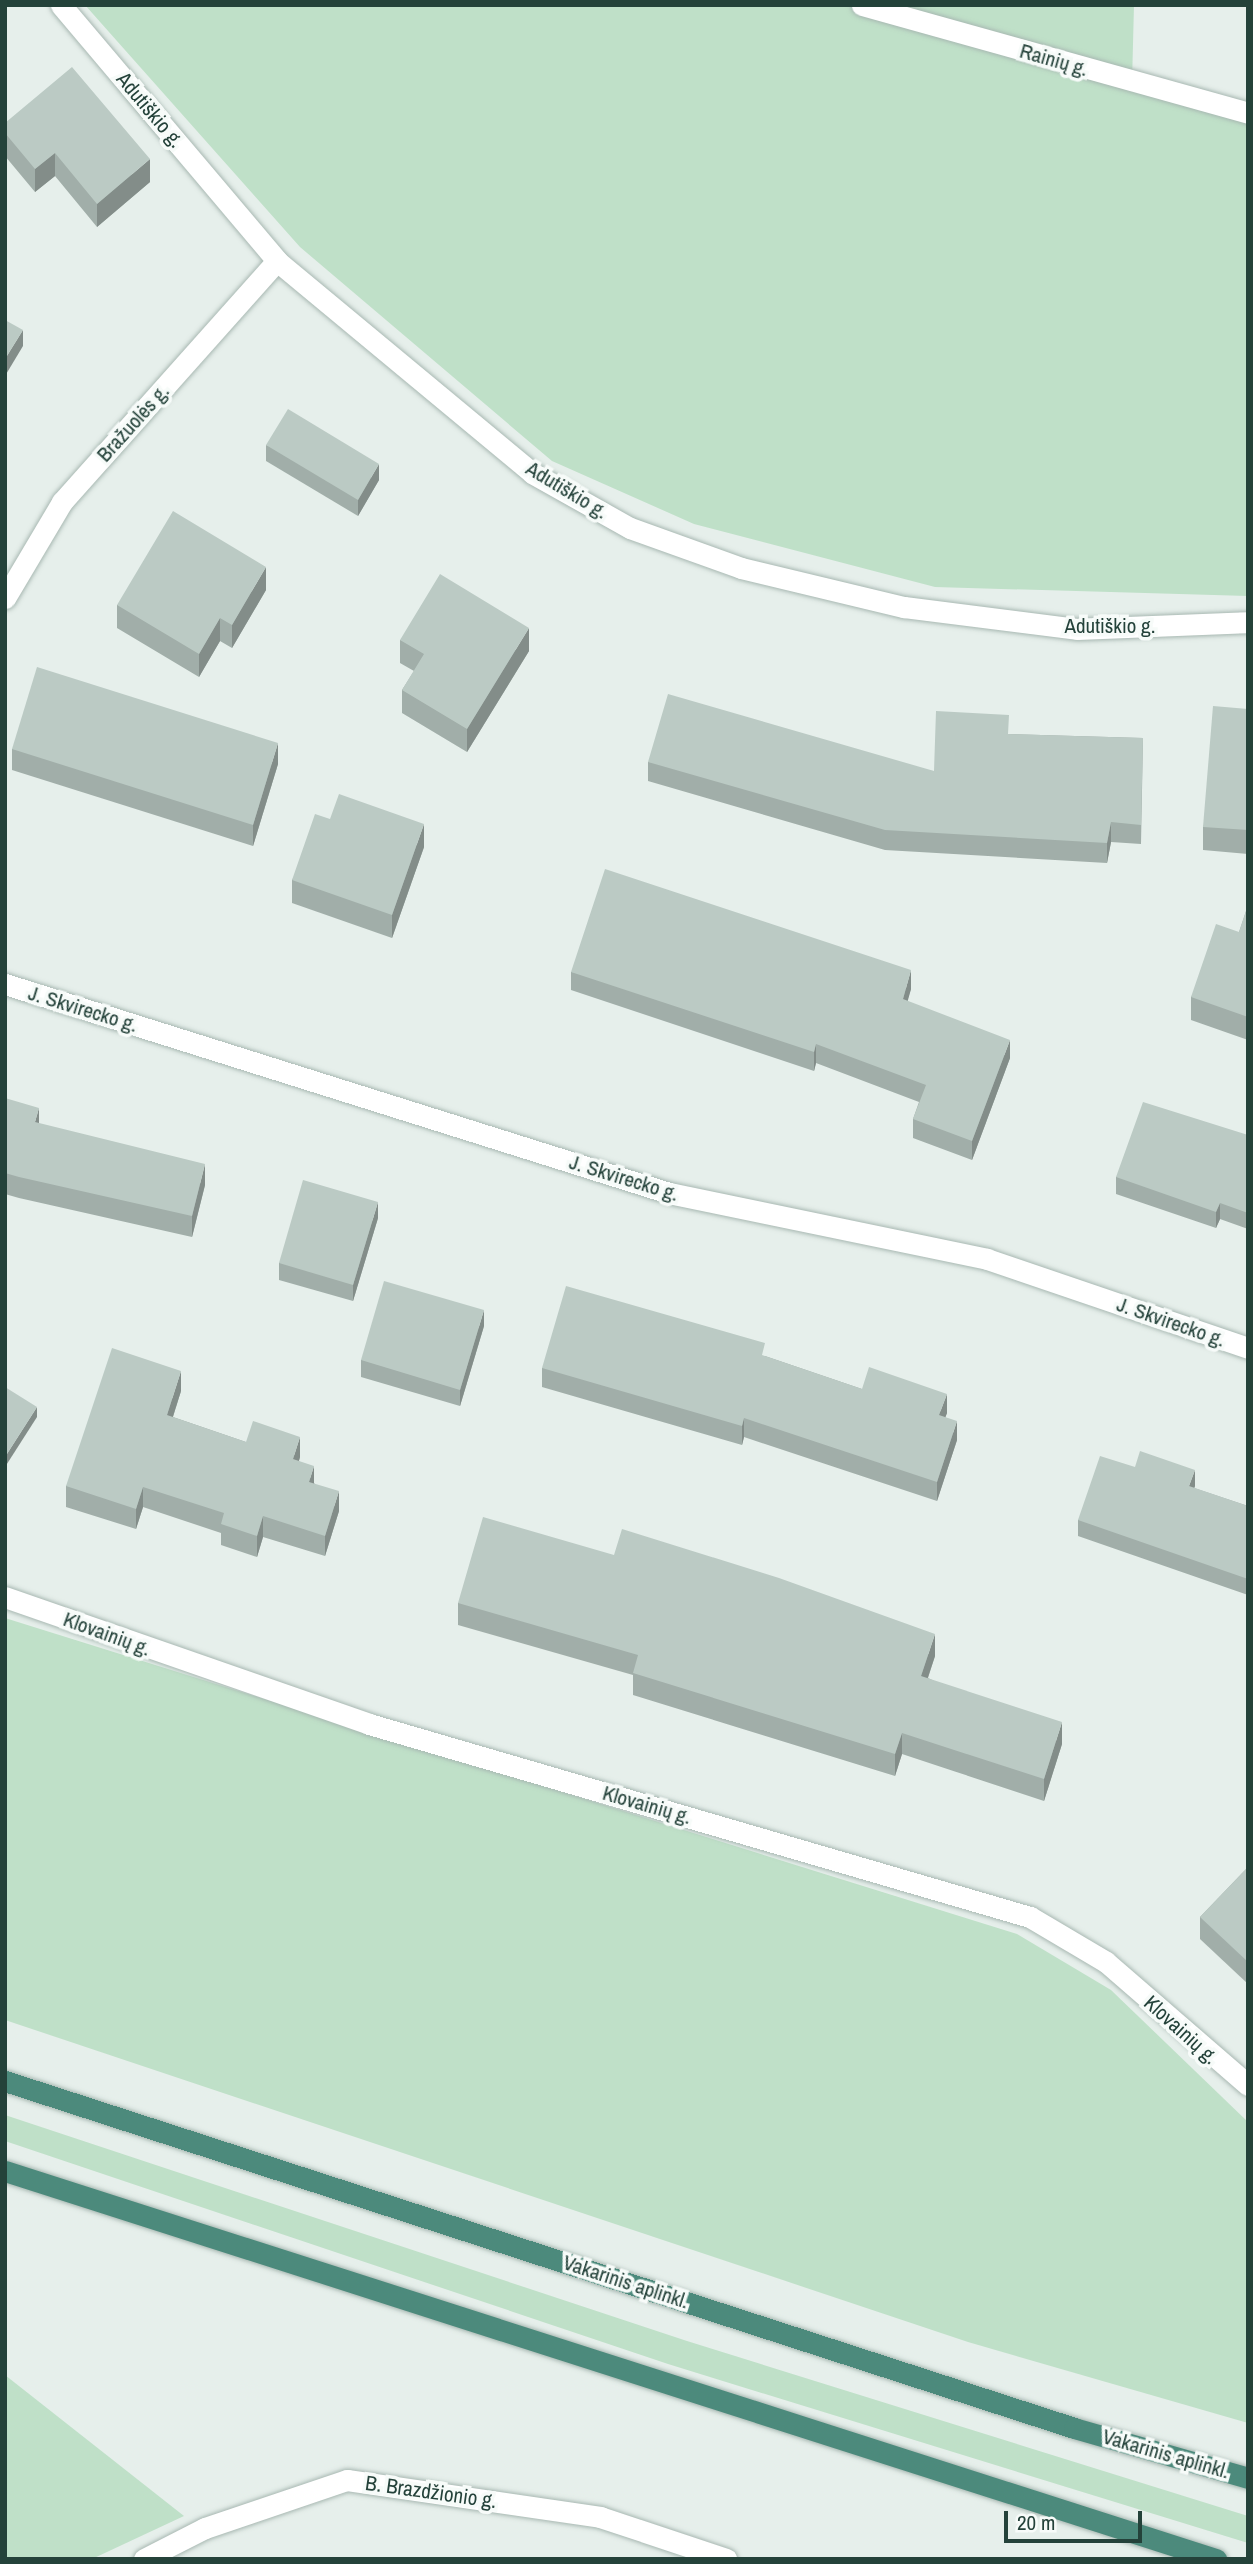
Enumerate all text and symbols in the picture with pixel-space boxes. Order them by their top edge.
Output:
street label: Rainių g. [1017,38,1091,82]
street label: Adutiškio g. [111,67,189,153]
street label: Bražuolės g. [92,379,174,467]
street label: Adutiškio g. [522,456,612,524]
street label: Adutiškio g. [1065,613,1155,639]
street label: J. Skvirecko g. [25,980,141,1038]
street label: J. Skvirecko g. [566,1149,682,1207]
street label: J. Skvirecko g. [1114,1292,1228,1352]
street label: Klovainių g. [60,1607,154,1661]
street label: Klovainių g. [600,1780,694,1830]
street label: Klovainių g. [1139,1990,1223,2070]
street label: Vakarinis aplinkl. [560,2250,692,2314]
street label: Vakarinis aplinkl. [1100,2424,1232,2484]
street label: B. Brazdžionio g. [364,2470,498,2514]
scale bar [1008,2498,1146,2542]
text: 20 m [1017,2508,1055,2537]

